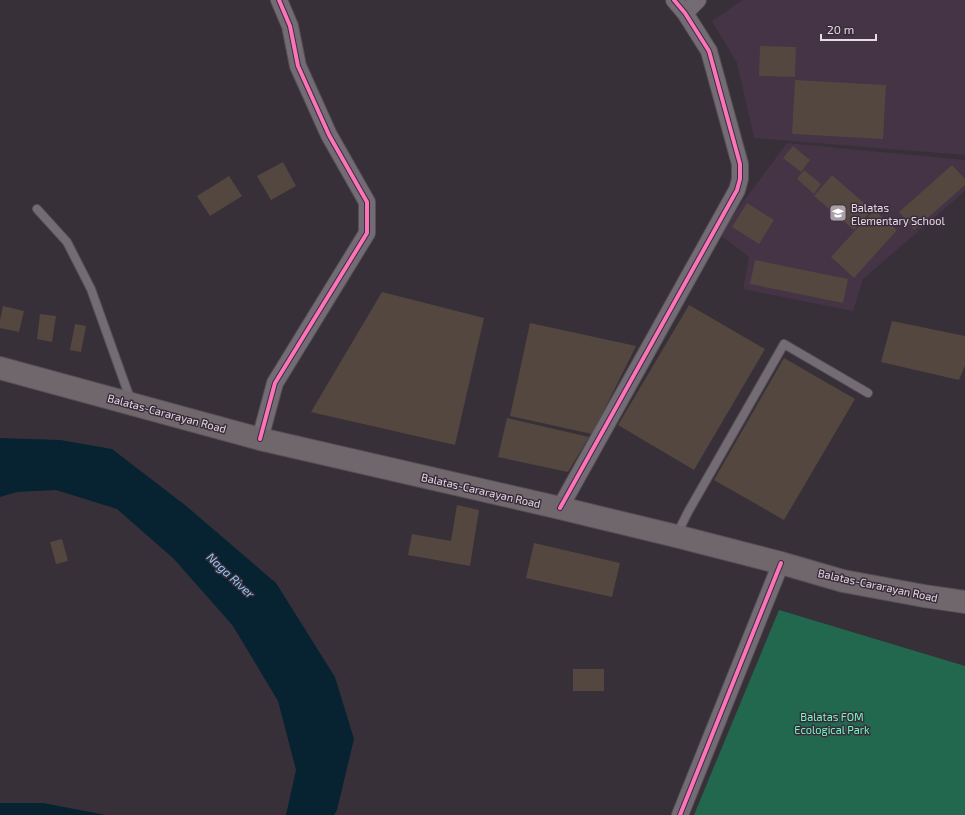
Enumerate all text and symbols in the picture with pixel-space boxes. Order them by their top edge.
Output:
scale bar [821,16,876,42]
text: 20 m [827,22,854,36]
place label: Balatas Elementary School [851,201,945,227]
school or university icon: Balatas Elementary School [828,203,848,223]
street label: Balatas-Cararayan Road [106,391,228,435]
street label: Balatas-Cararayan Road [420,470,542,510]
water label: Naga River [204,550,258,601]
street label: Balatas-Cararayan Road [817,566,939,604]
park label: Balatas FOM Ecological Park [794,710,870,736]

